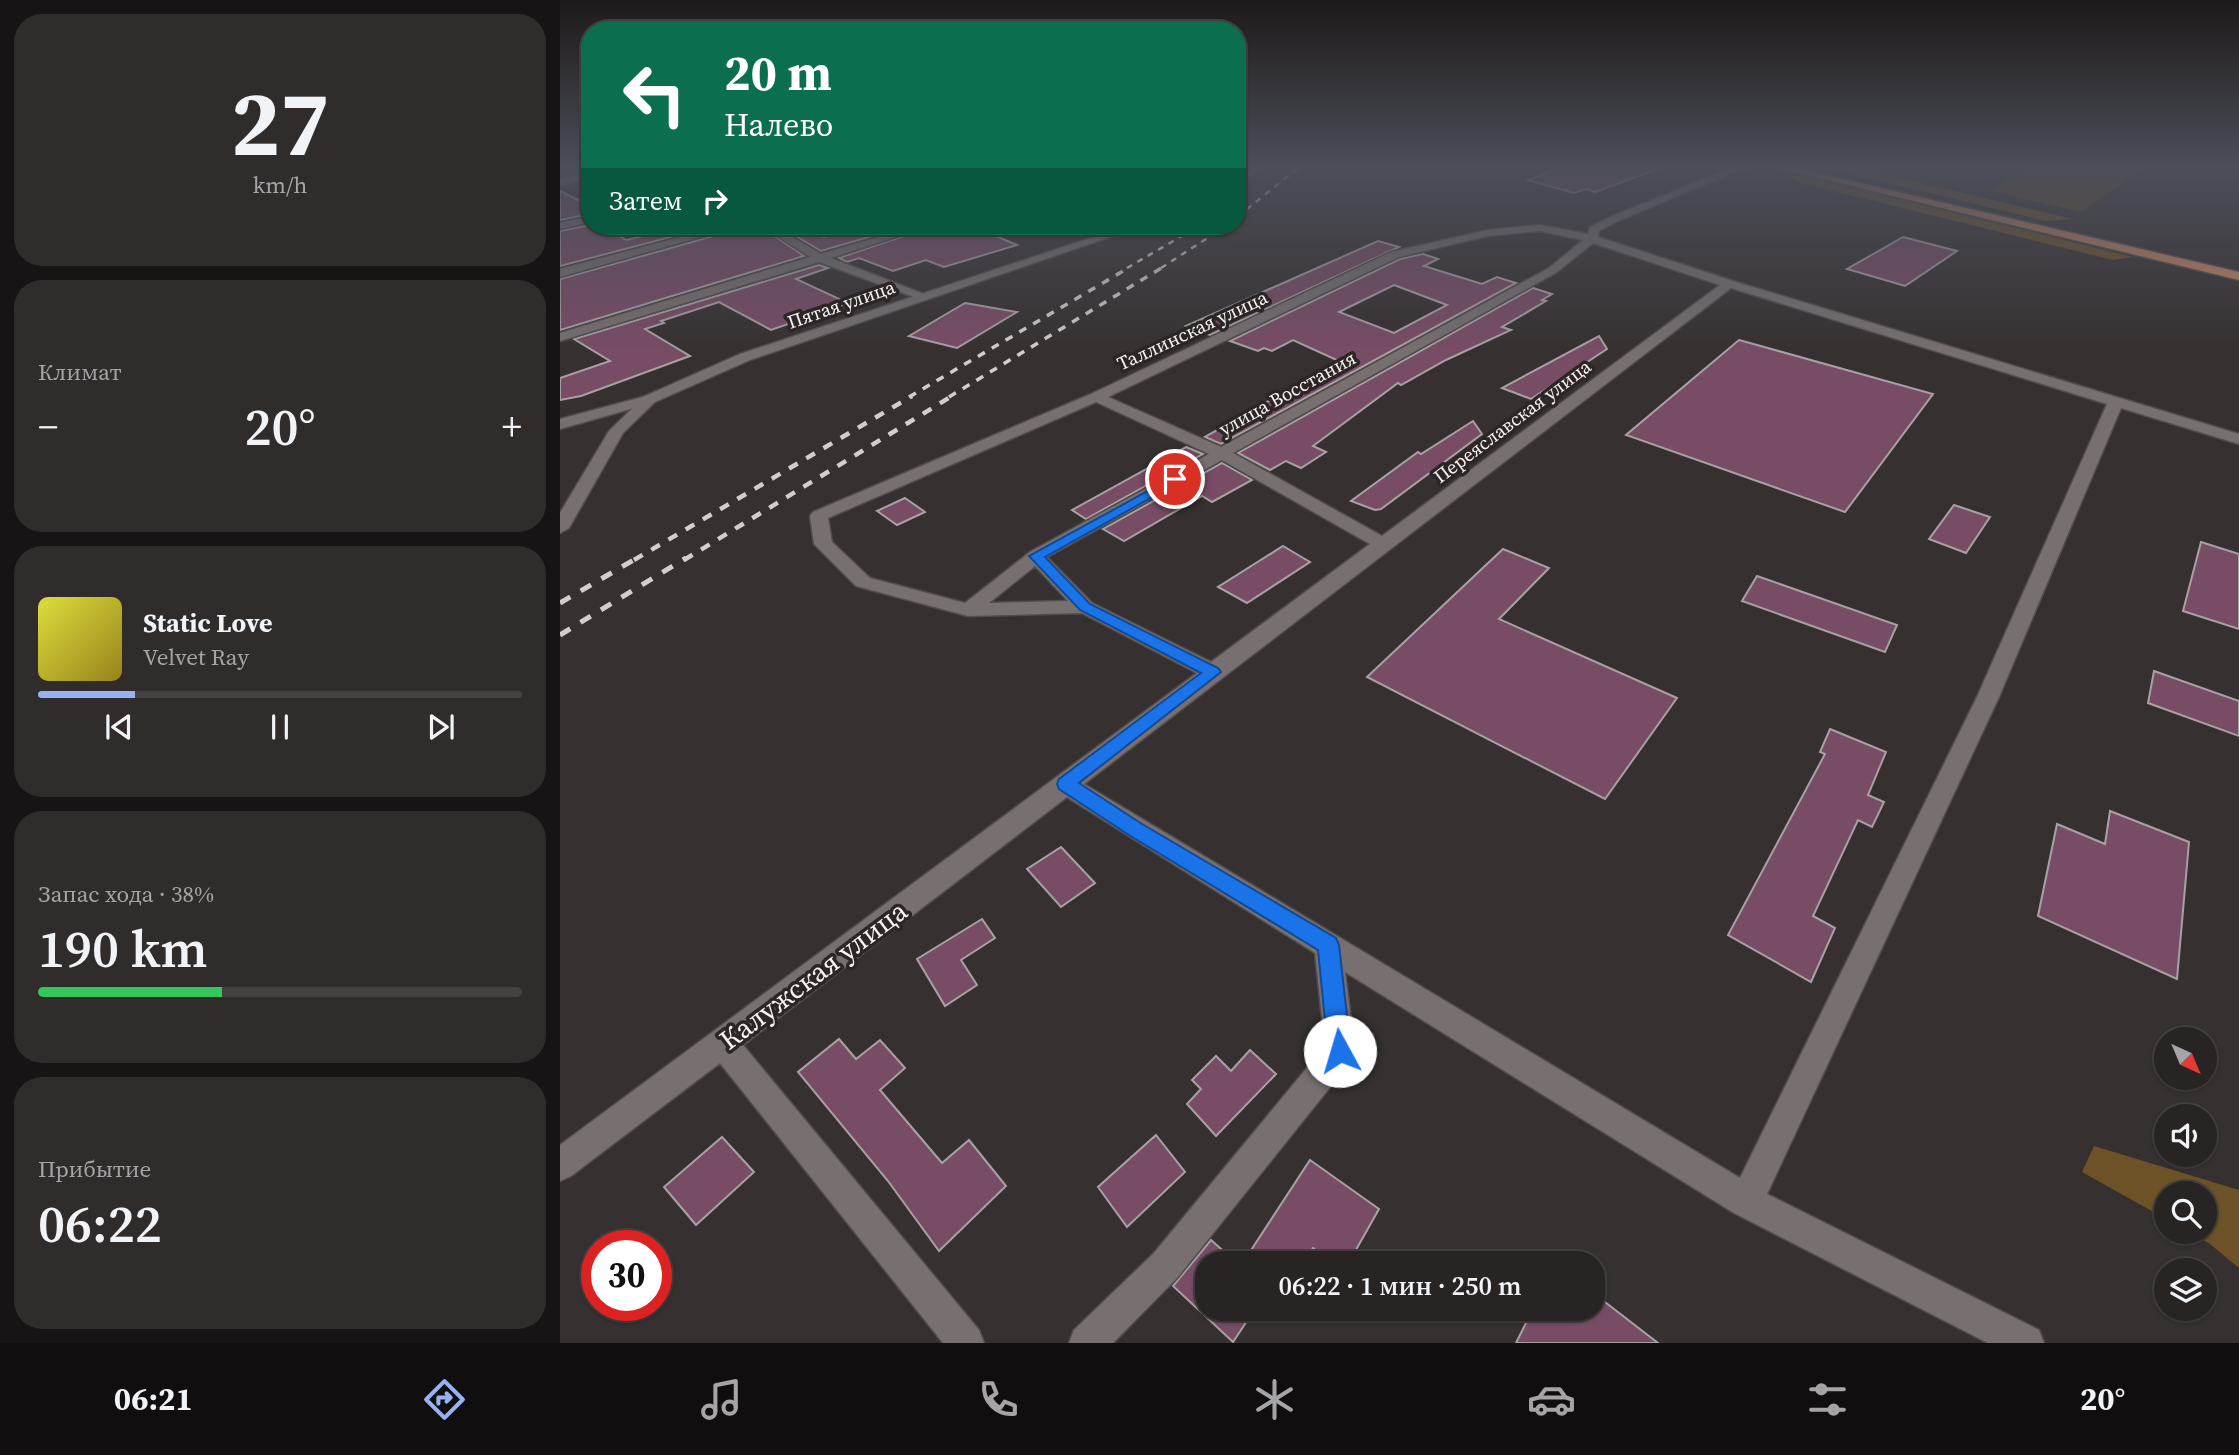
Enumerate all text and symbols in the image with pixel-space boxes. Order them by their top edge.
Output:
text: 20 m [724,39,832,106]
icon: left [609,49,700,140]
text: 27 [231,61,329,185]
text: Налево [724,103,833,147]
text: km/h [253,169,307,201]
icon: right [696,182,734,220]
text: Затем [609,183,682,219]
street label: Пятая улица [784,273,899,335]
street label: Таллинская улица [1112,284,1272,376]
street label: улица Восстания [1214,345,1360,441]
street label: Переяславская улица [1428,353,1596,489]
text: Климат [38,356,122,388]
text: 20° [244,391,316,462]
text: − [38,401,58,453]
text: + [502,401,522,453]
pin [1145,449,1205,509]
icon: arrive [1156,460,1194,498]
text: Static Love [143,605,272,641]
text: Velvet Ray [143,641,249,673]
icon: previous [100,708,138,746]
icon: pause [261,708,299,746]
icon: next [422,708,460,746]
text: Запас хода · 38% [38,878,214,910]
street label: Калужская улица [711,891,915,1058]
text: 190 km [38,913,207,984]
position arrow [1303,1014,1377,1088]
north arrow [2154,1027,2217,1090]
map controls [2154,1027,2217,1321]
button: sound [2154,1104,2217,1167]
text: Прибытие [38,1153,151,1185]
button: search [2154,1181,2217,1244]
text: 06:22 [38,1188,162,1259]
speed limit sign: 30 [581,1230,672,1321]
button: layers [2154,1258,2217,1321]
text: 06:22 · 1 мин · 250 m [1279,1268,1521,1304]
icon: directions [420,1375,469,1424]
icon: music [697,1375,746,1424]
icon: phone [974,1375,1023,1424]
icon: climate [1250,1375,1299,1424]
icon: car [1527,1375,1576,1424]
icon: filters [1803,1375,1852,1424]
text: 06:21 [114,1377,193,1421]
text: 20° [2080,1377,2125,1421]

